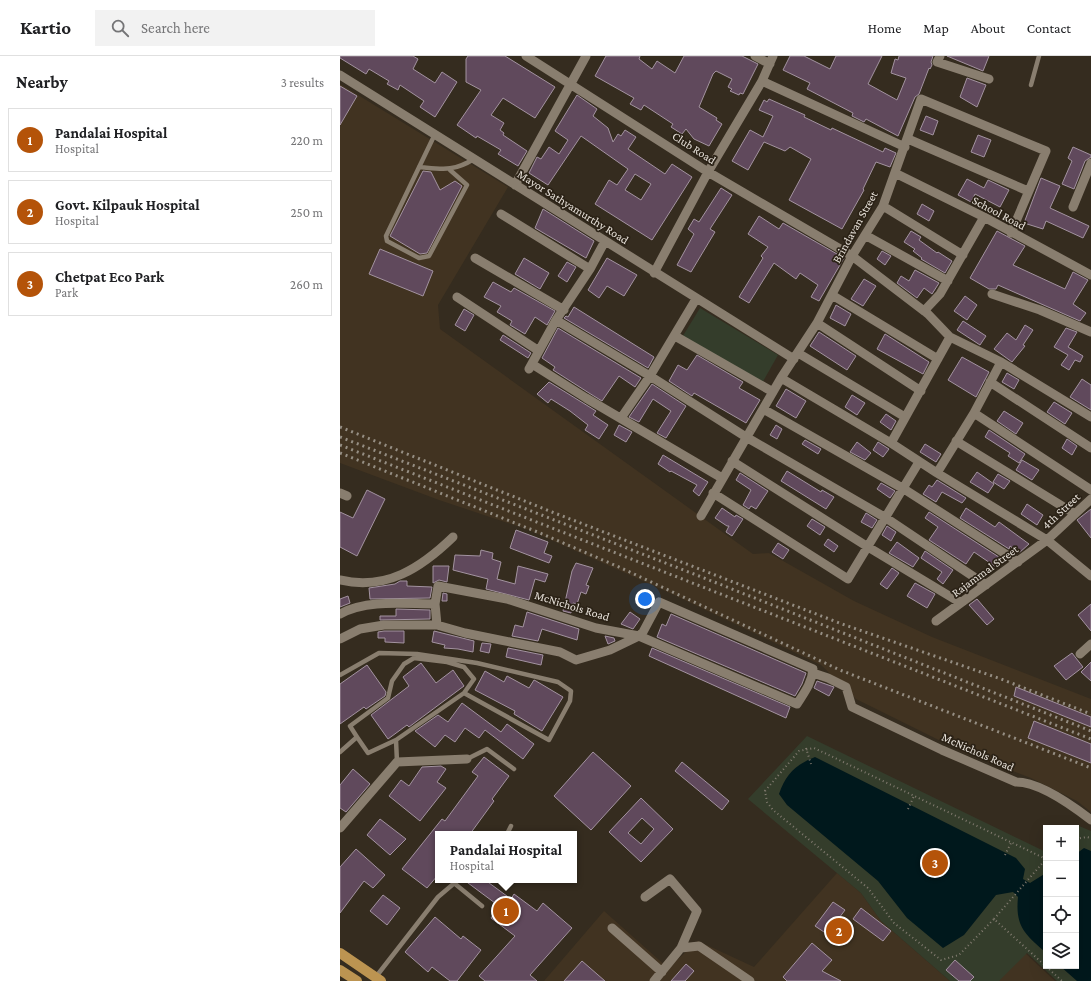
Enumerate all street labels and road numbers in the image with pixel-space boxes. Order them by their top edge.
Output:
street label: Club Road [669,129,719,168]
street label: Mayor Sathyamurthy Road [515,167,632,247]
street label: Brindavan Street [829,188,881,265]
street label: School Road [970,193,1029,233]
street label: 4th Street [1039,489,1084,532]
street label: Rajammal Street [949,542,1022,600]
street label: McNichols Road [533,588,612,624]
street label: McNichols Road [940,730,1017,774]

